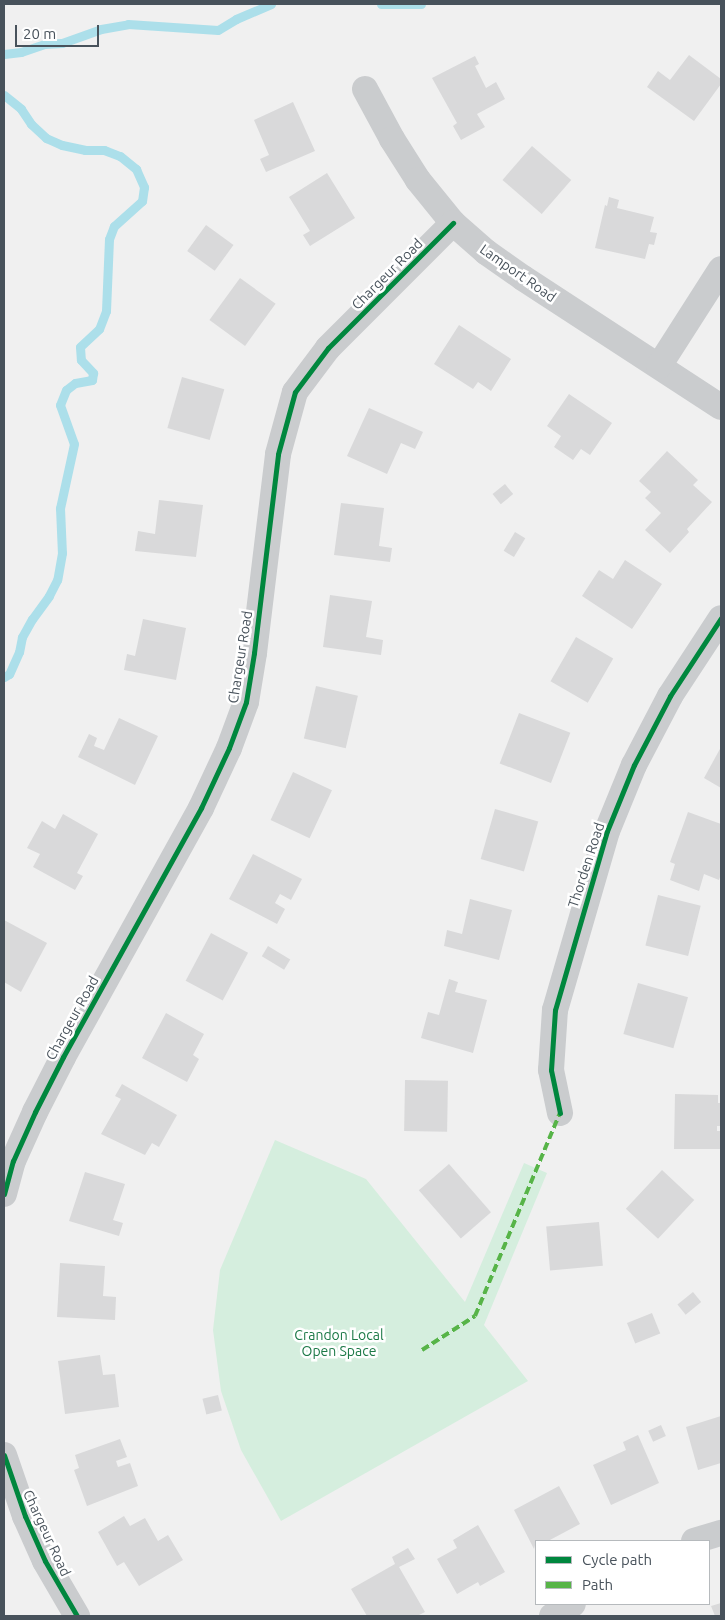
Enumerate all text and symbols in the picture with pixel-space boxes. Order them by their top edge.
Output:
scale bar [18,15,101,47]
text: 20 m [23,25,56,42]
street label: Chargeur Road [348,235,426,313]
street label: Lamport Road [477,241,559,305]
street label: Chargeur Road [224,609,256,705]
street label: Thorden Road [564,820,608,910]
street label: Chargeur Road [42,973,102,1063]
park label: Crandon Local Open Space [294,1327,384,1360]
street label: Chargeur Road [20,1487,74,1579]
legend [535,1540,710,1605]
text: Cycle path [582,1551,652,1568]
text: Path [582,1576,613,1593]

